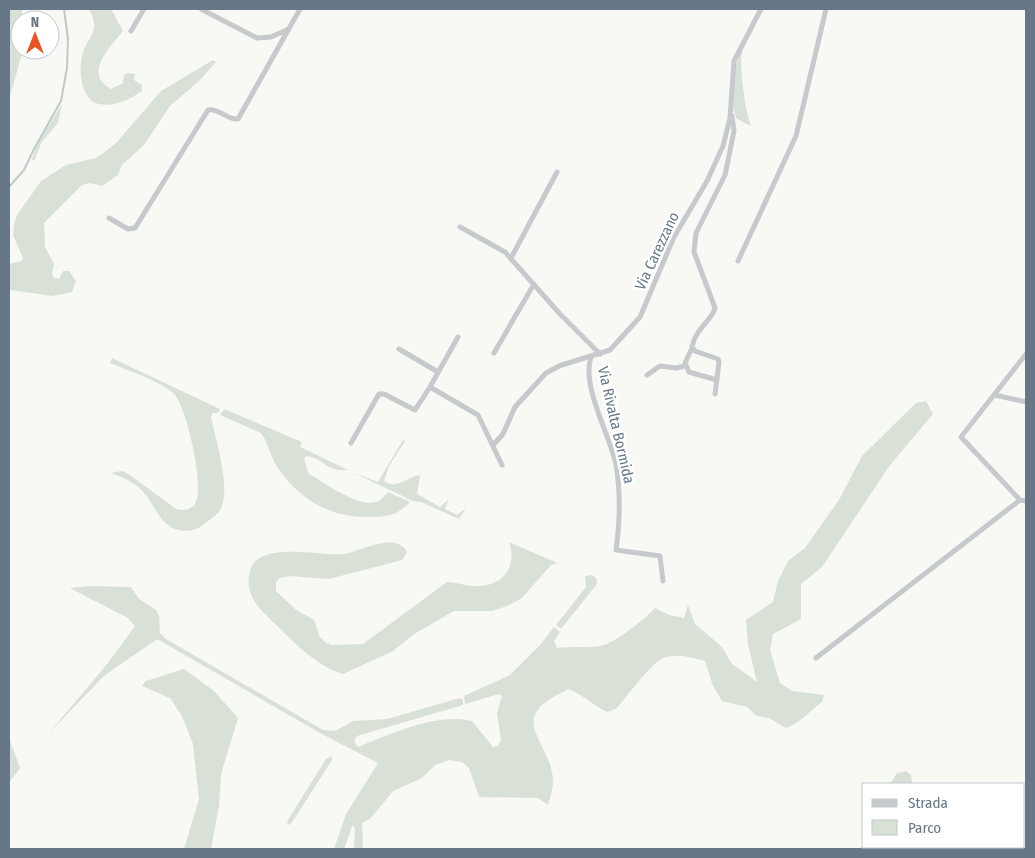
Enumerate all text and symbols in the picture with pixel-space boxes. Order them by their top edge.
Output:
north arrow [10,10,60,60]
text: N [31,14,39,31]
street label: Via Carezzano [631,209,683,293]
street label: Via Rivalta Bormida [594,365,638,485]
legend [862,783,1025,848]
text: Strada [908,794,948,812]
text: Parco [908,819,941,837]

